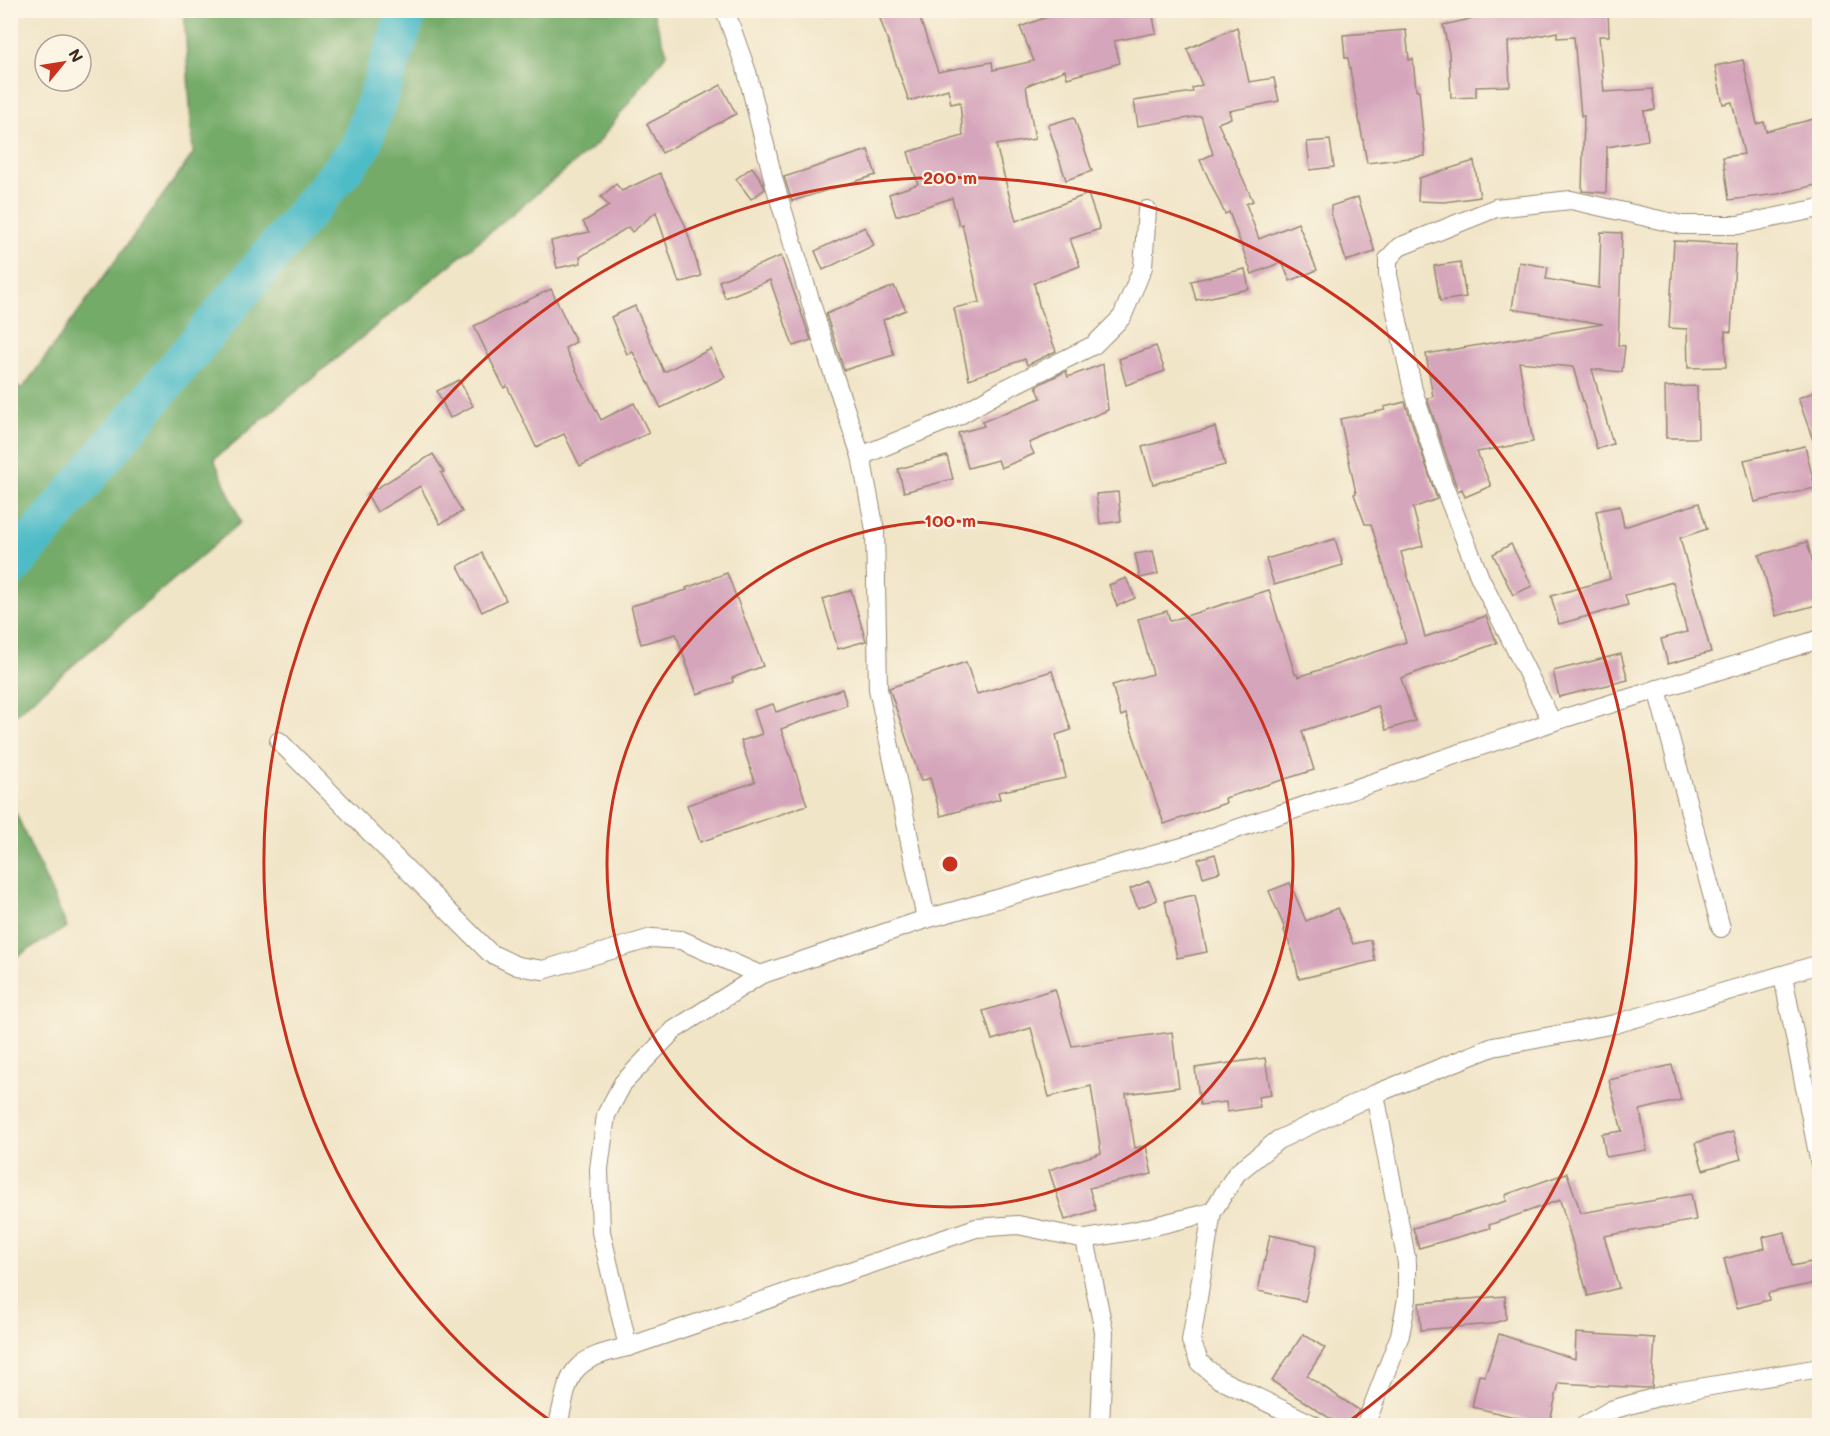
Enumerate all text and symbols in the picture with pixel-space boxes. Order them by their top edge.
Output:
north arrow [33,33,93,93]
text: N [64,45,89,66]
text: 200 m [923,165,977,189]
text: 100 m [924,508,976,532]
centre of rings [940,854,960,874]

